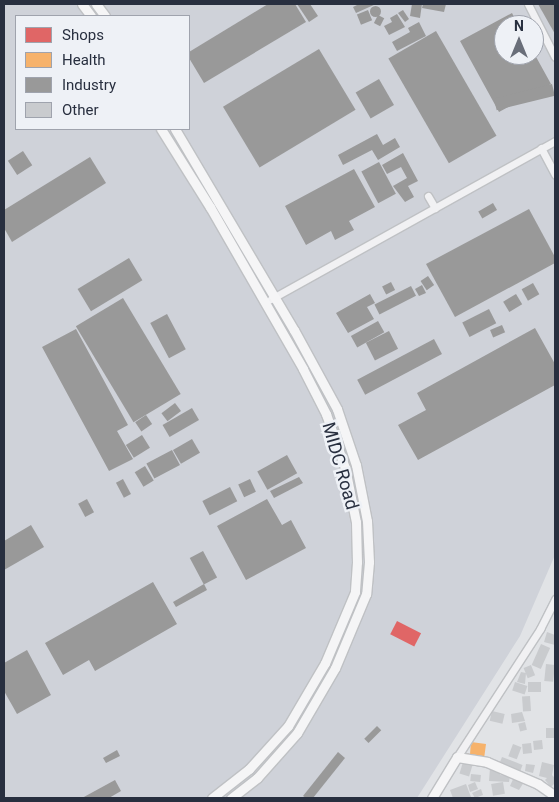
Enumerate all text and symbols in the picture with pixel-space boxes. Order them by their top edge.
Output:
legend [15,15,190,130]
north arrow [494,15,544,65]
text: N [514,18,524,34]
text: Shops [62,26,104,44]
text: Health [62,51,106,69]
text: Industry [62,76,116,94]
text: Other [62,101,99,119]
street label: MIDC Road [317,420,363,512]

